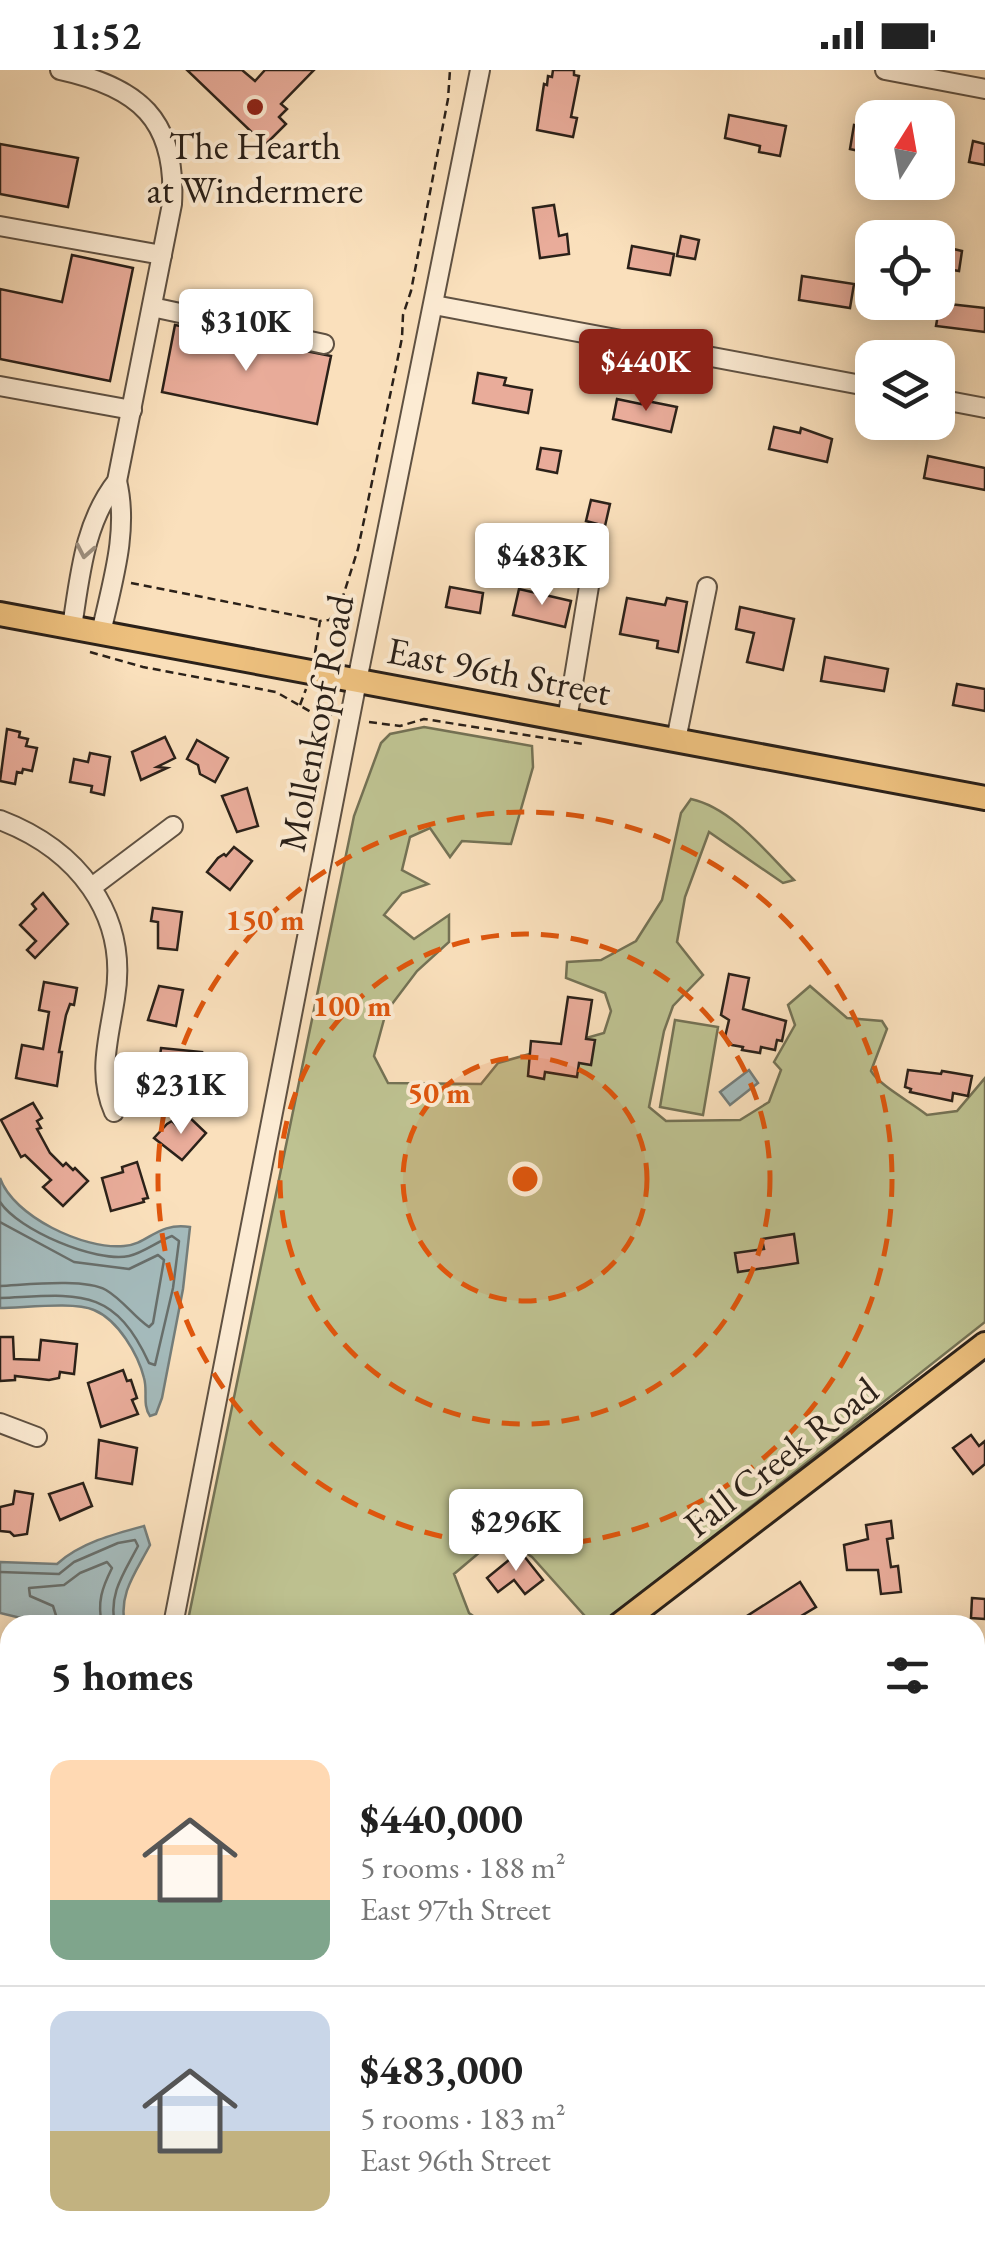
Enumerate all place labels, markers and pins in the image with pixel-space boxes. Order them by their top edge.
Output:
marker: The Hearth at Windermere [244,96,266,118]
place label: The Hearth at Windermere [147,121,363,214]
pin: $310K [176,289,316,374]
pin: $440K [576,329,716,414]
pin: $483K [472,523,612,608]
pin: $231K [111,1052,251,1137]
centre of rings [507,1161,543,1197]
pin: $296K [446,1489,586,1574]

